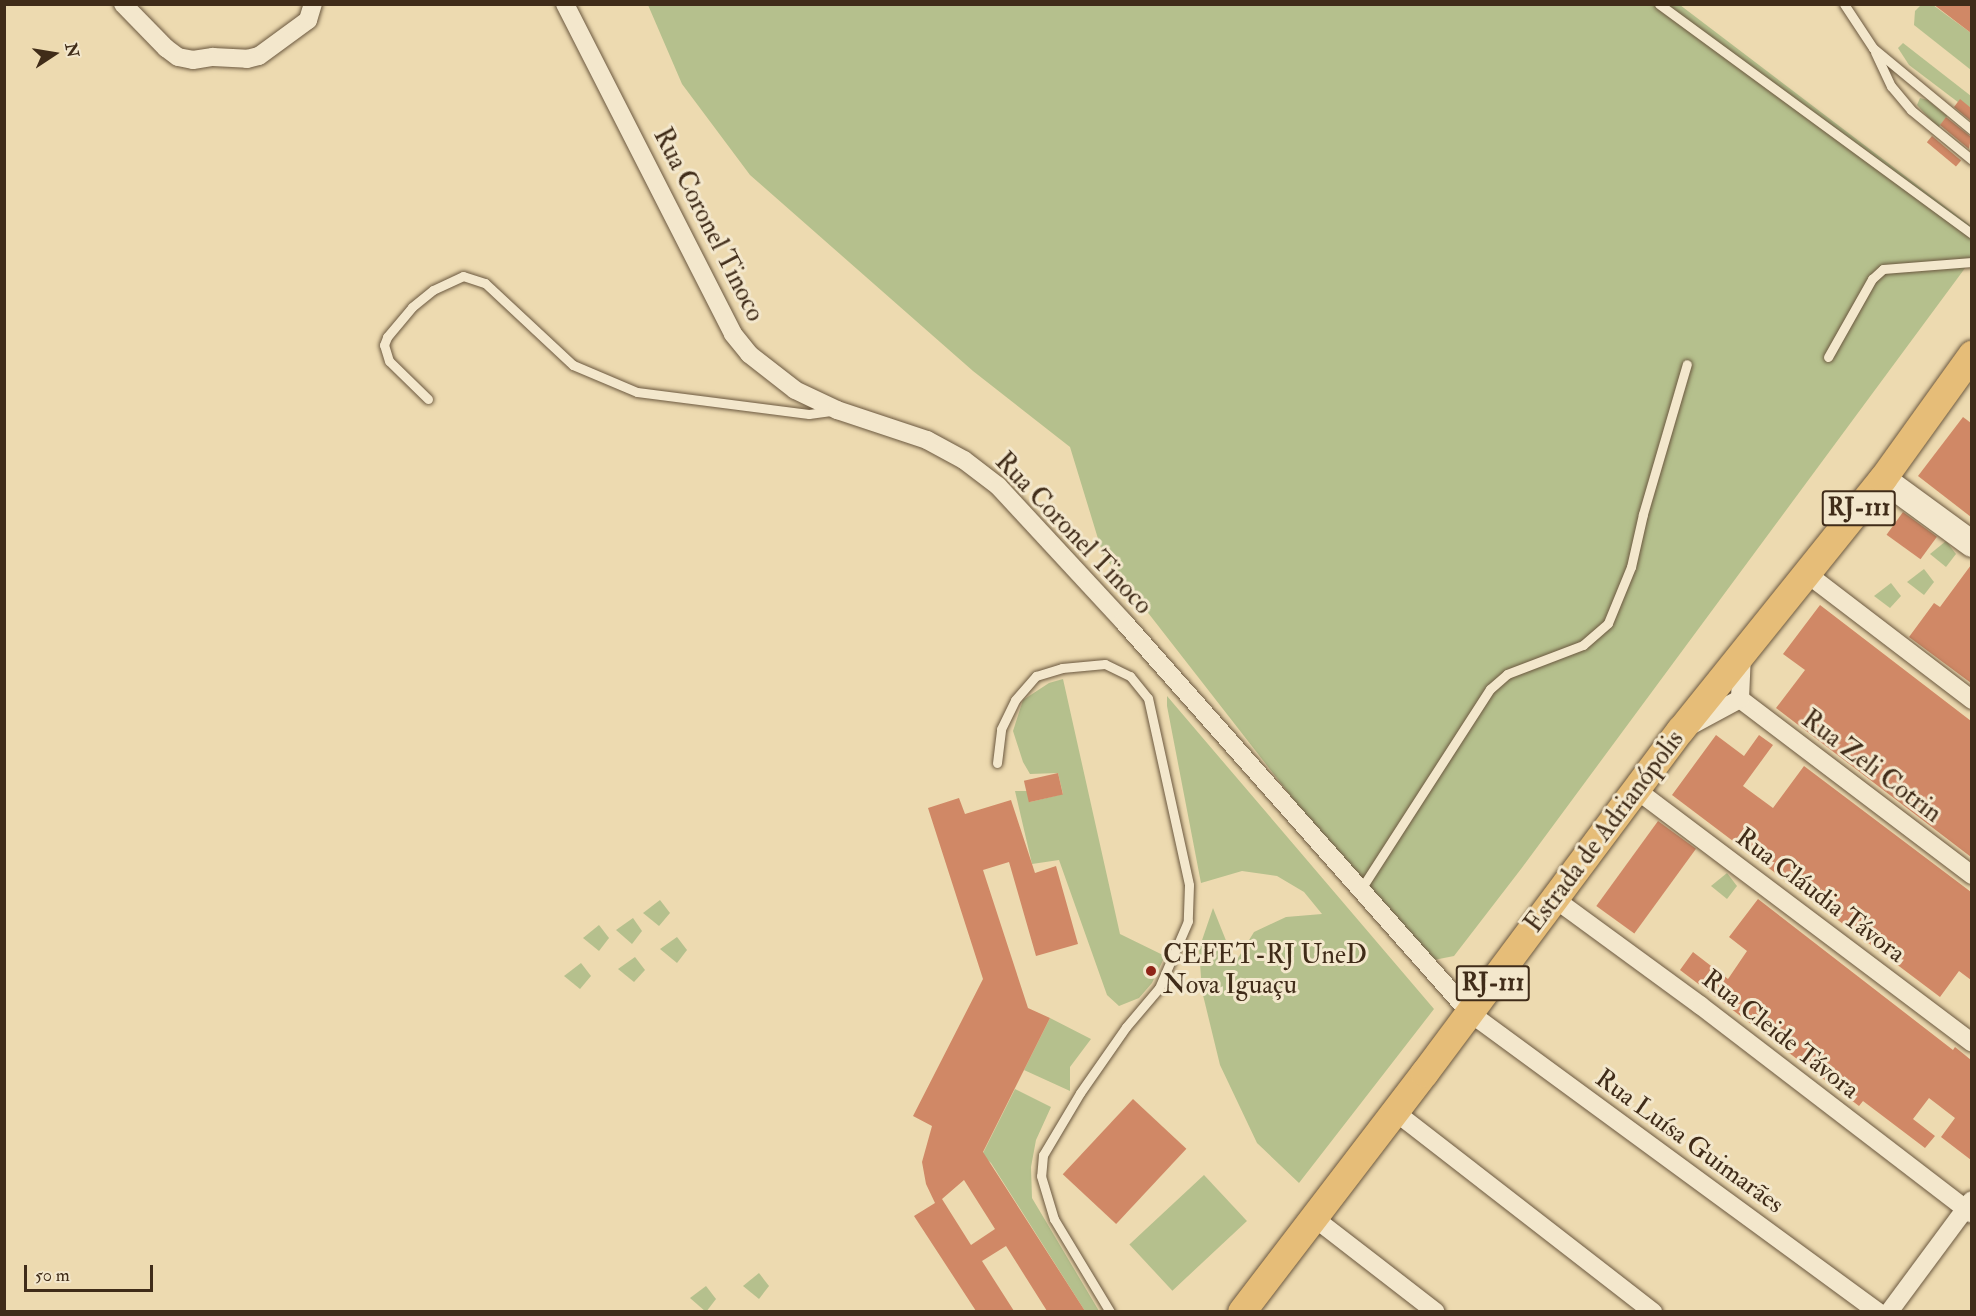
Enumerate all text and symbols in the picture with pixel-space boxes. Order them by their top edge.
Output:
north arrow [24,24,84,84]
text: N [60,41,83,59]
street label: Rua Coronel Tinoco [646,123,770,327]
street label: Rua Coronel Tinoco [988,447,1158,621]
road number: RJ-111 [1822,487,1896,529]
street label: Rua Zeli Cotrin [1795,704,1947,830]
street label: Estrada de Adrianópolis [1519,725,1691,939]
street label: Rua Cláudia Távora [1729,822,1911,970]
place label: CEFET-RJ UneD Nova Iguaçu [1163,940,1367,1002]
road number: RJ-111 [1456,962,1530,1004]
marker: CEFET-RJ UneD Nova Iguaçu [1144,964,1158,978]
street label: Rua Cleide Távora [1695,964,1865,1106]
street label: Rua Luísa Guimarães [1589,1063,1789,1221]
scale bar [27,1253,156,1291]
text: 50 m [35,1264,70,1287]

